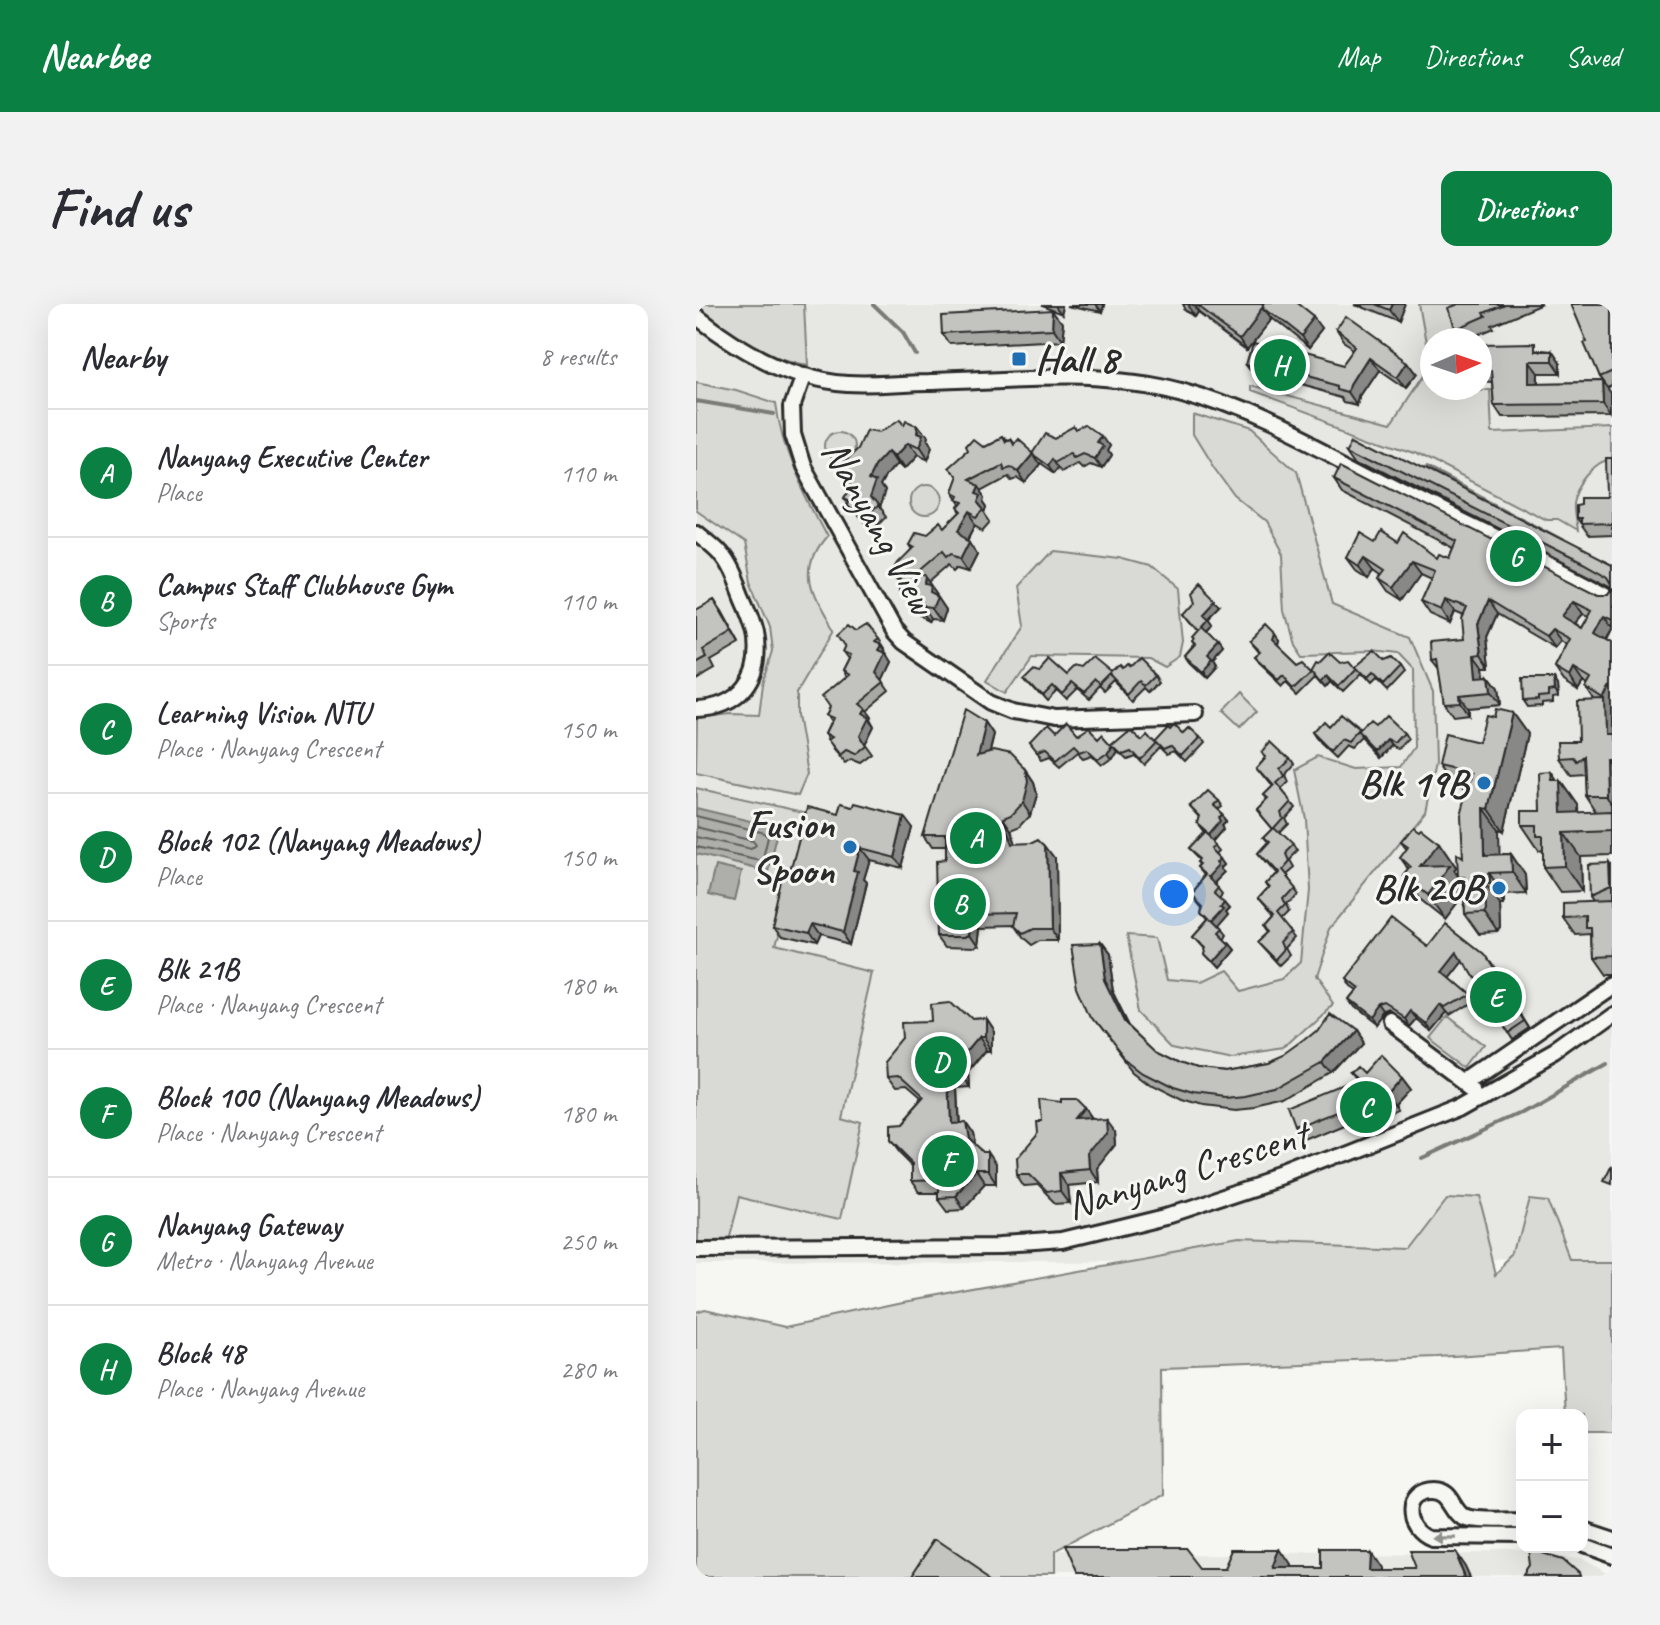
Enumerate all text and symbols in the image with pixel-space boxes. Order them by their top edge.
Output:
text: Nearbee [40,33,148,80]
text: Map [1337,39,1380,74]
text: Directions [1424,39,1522,74]
text: Saved [1566,39,1620,74]
button: Directions [1441,171,1612,246]
text: Find us [48,173,188,244]
north arrow [1420,328,1492,400]
place label: Hall 8 [1035,334,1123,384]
text: Nearby [80,335,166,378]
pin: H [1254,335,1306,395]
text: 8 results [540,340,616,373]
marker: Hall 8 [1010,350,1028,368]
street label: Nanyang View [811,431,949,626]
text: Nanyang Executive Center [156,438,427,476]
text: A [99,457,113,490]
text: 110 m [560,457,616,490]
text: Place [156,476,202,509]
pin: G [1490,526,1542,586]
text: Campus Staff Clubhouse Gym [156,566,452,604]
text: B [99,585,113,618]
text: 110 m [560,585,616,618]
text: Sports [156,604,214,637]
text: Learning Vision NTU [156,694,369,732]
text: C [100,713,112,746]
text: 150 m [560,713,616,746]
text: Place · Nanyang Crescent [156,732,381,765]
place label: Blk 19B [1358,758,1471,808]
marker: Blk 19B [1475,774,1493,792]
place label: Fusion Spoon [746,799,835,895]
pin: A [950,808,1002,868]
text: Block 102 (Nanyang Meadows) [156,822,479,860]
marker: Fusion Spoon [841,838,859,856]
text: D [98,841,114,874]
text: 150 m [560,841,616,874]
text: Place [156,860,202,893]
place label: Blk 20B [1373,863,1486,913]
pin: B [934,874,986,934]
your location [1154,874,1194,914]
marker: Blk 20B [1490,879,1508,897]
text: Blk 21B [156,950,239,988]
pin: E [1470,967,1522,1027]
text: E [99,969,113,1002]
text: 180 m [560,969,616,1002]
text: Place · Nanyang Crescent [156,988,381,1021]
pin: D [915,1032,967,1092]
pin: C [1340,1077,1392,1137]
text: Block 100 (Nanyang Meadows) [156,1078,479,1116]
text: F [100,1097,112,1130]
text: 180 m [560,1097,616,1130]
street label: Nanyang Crescent [1060,1108,1319,1230]
text: Place · Nanyang Crescent [156,1116,381,1149]
pin: F [922,1131,974,1191]
text: Nanyang Gateway [156,1206,342,1244]
text: G [100,1225,112,1258]
text: 250 m [560,1225,616,1258]
text: Metro · Nanyang Avenue [156,1244,373,1277]
text: Block 48 [156,1334,244,1372]
text: H [99,1353,113,1386]
text: 280 m [560,1353,616,1386]
text: Place · Nanyang Avenue [156,1372,364,1405]
map controls [1516,1409,1588,1553]
button: + [1516,1409,1588,1481]
button: − [1516,1481,1588,1553]
one-way arrow [1431,1530,1456,1542]

